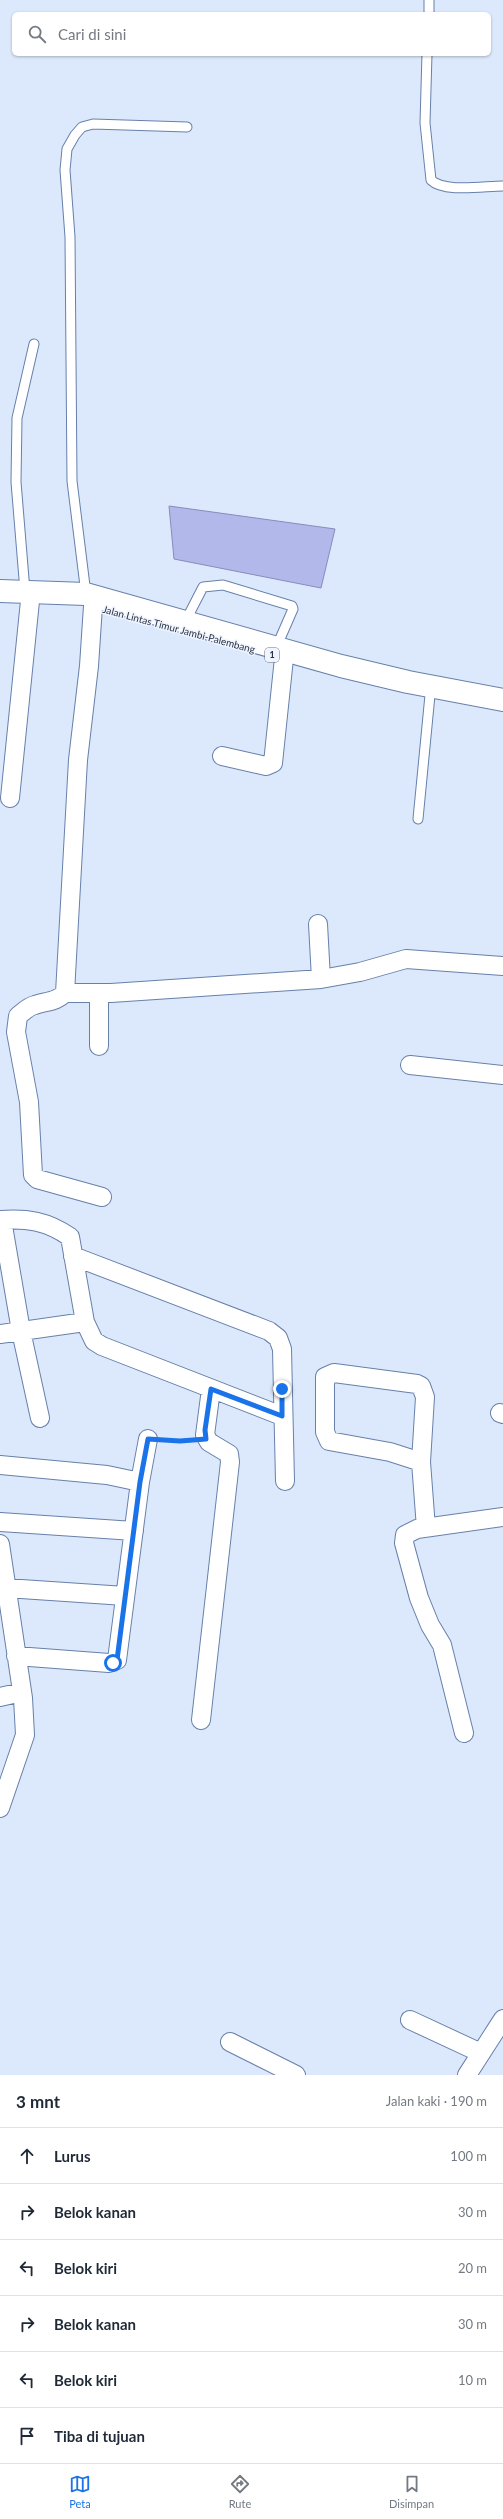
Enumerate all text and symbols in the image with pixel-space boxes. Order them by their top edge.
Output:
search box [12,12,491,56]
icon: search [26,23,48,45]
text: Cari di sini [58,25,126,43]
street label: Jalan Lintas Timur Jambi-Palembang [101,603,257,655]
road number: 1 [265,648,279,662]
route end [273,1380,291,1398]
route start [104,1654,122,1672]
text: 3 mnt [16,2091,60,2112]
text: Jalan kaki · 190 m [386,2093,487,2109]
icon: ahead [16,2145,38,2167]
text: Lurus [54,2147,91,2165]
text: 100 m [450,2148,487,2164]
icon: right [16,2201,38,2223]
text: Belok kanan [54,2203,136,2221]
text: 30 m [458,2204,487,2220]
icon: left [16,2257,38,2279]
text: Belok kiri [54,2259,117,2277]
text: 20 m [458,2260,487,2276]
icon: right [16,2313,38,2335]
text: Belok kanan [54,2315,136,2333]
text: 30 m [458,2316,487,2332]
icon: left [16,2369,38,2391]
text: Belok kiri [54,2371,117,2389]
text: 10 m [458,2372,487,2388]
icon: arrive [16,2425,38,2447]
text: Tiba di tujuan [54,2427,145,2445]
tab: Peta [69,2473,91,2510]
tab: Rute [229,2473,251,2510]
tab: Disimpan [389,2473,434,2510]

